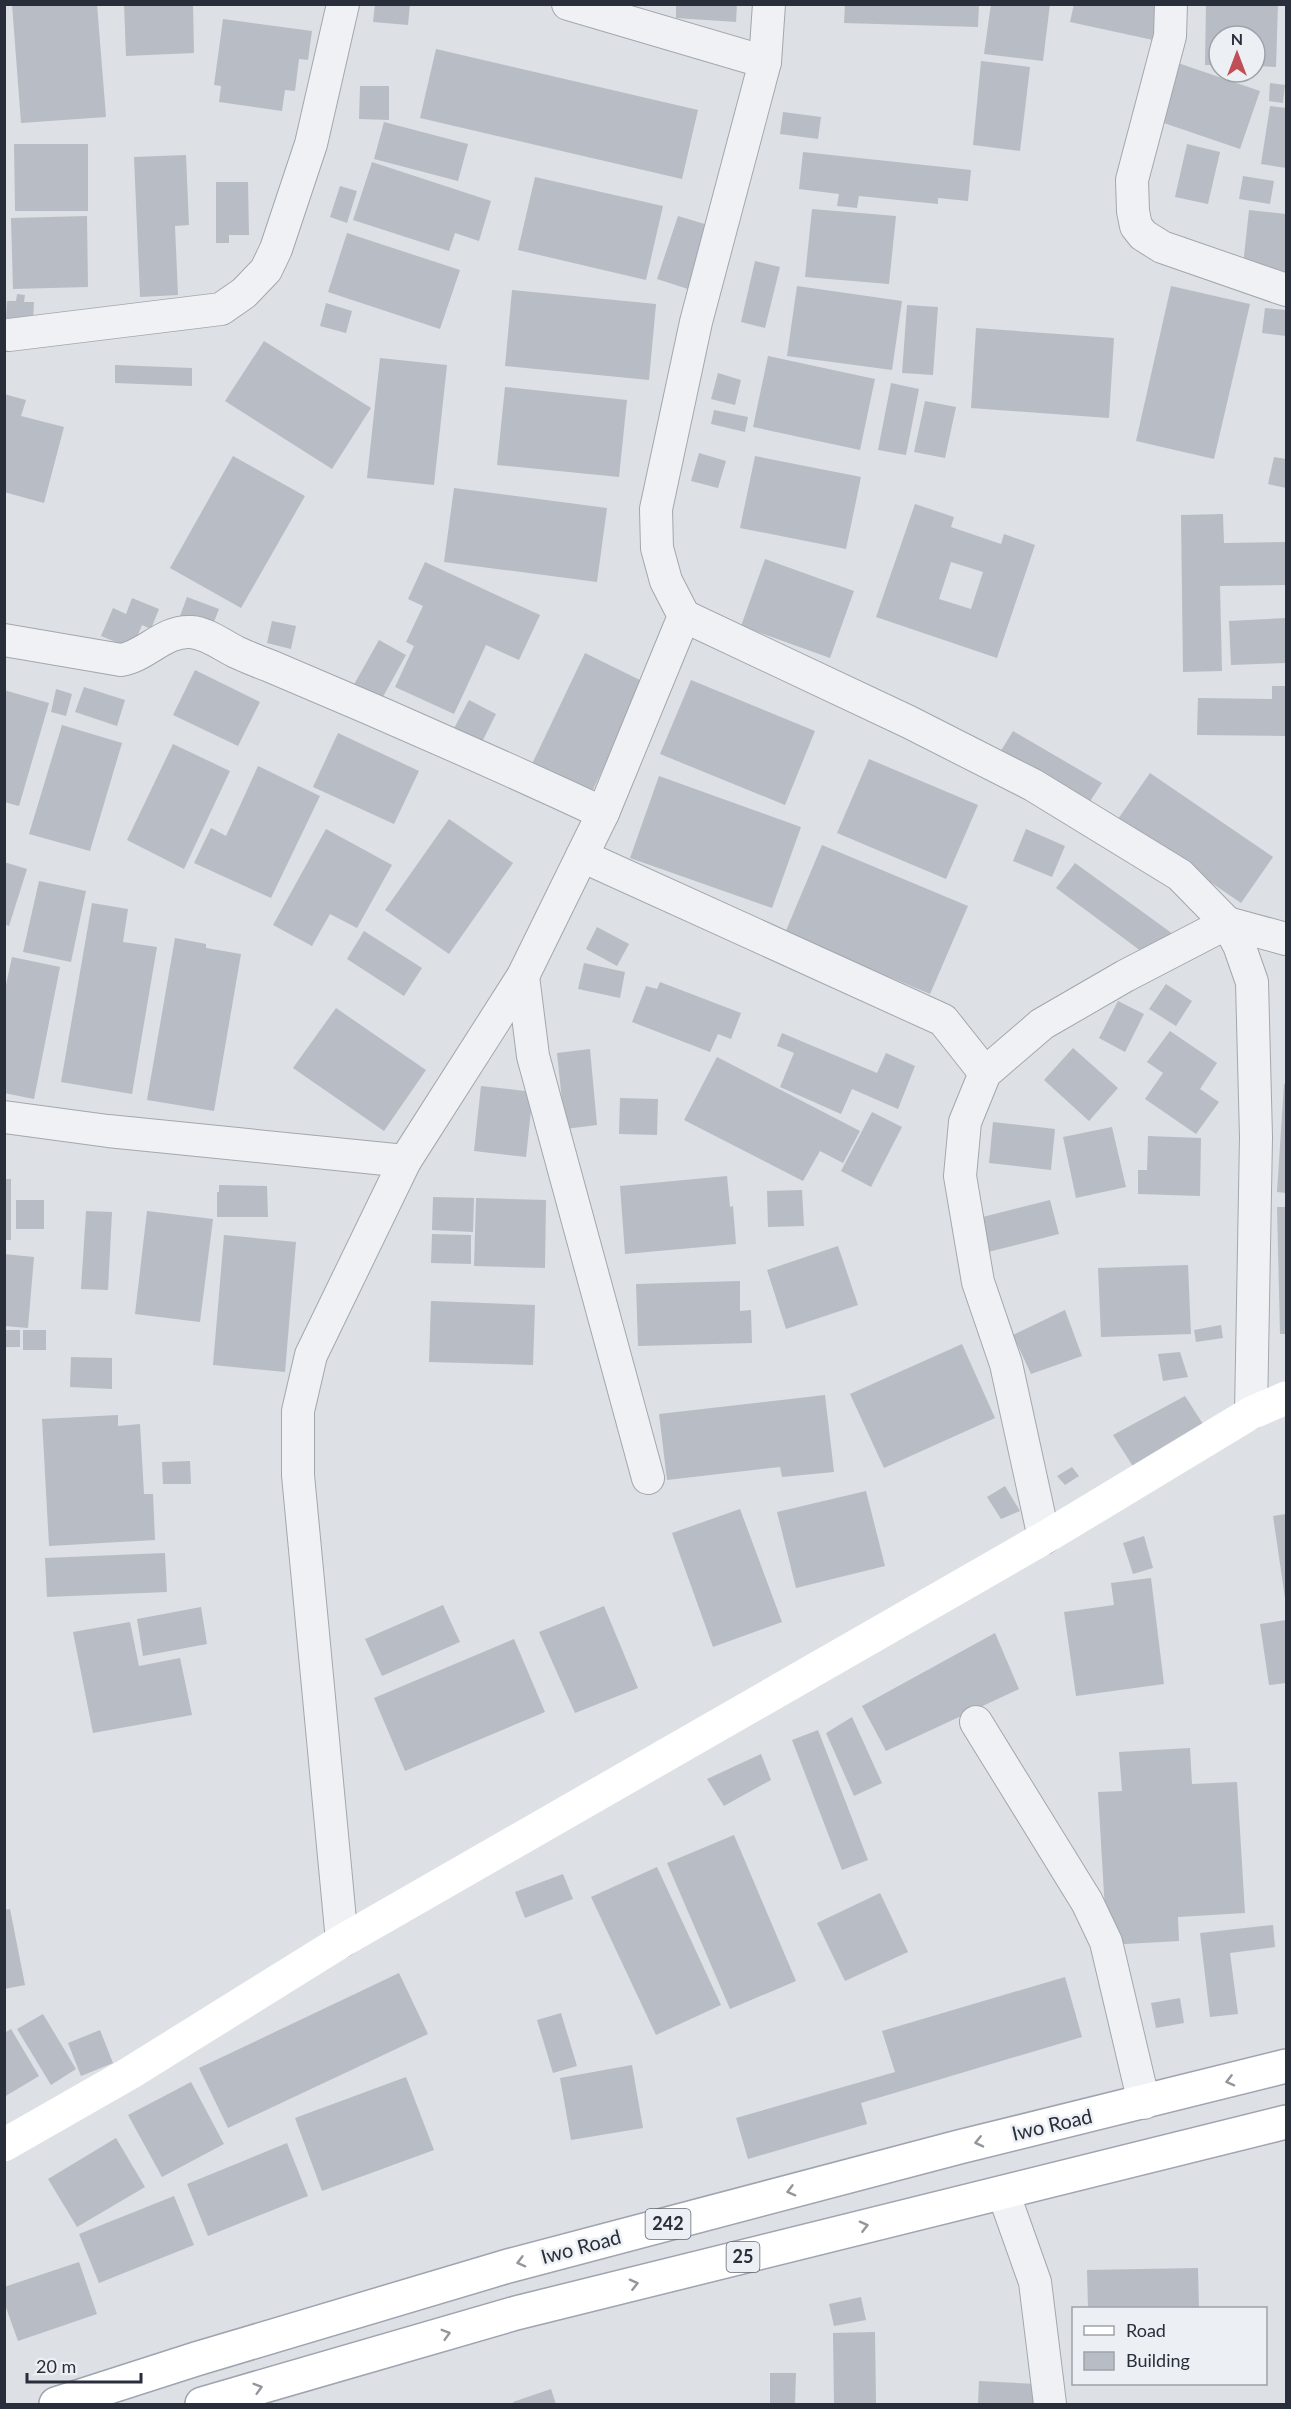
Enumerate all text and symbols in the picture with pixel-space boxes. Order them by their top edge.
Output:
north arrow [1207,24,1267,84]
text: N [1231,29,1243,48]
one-way arrow [1225,2073,1235,2086]
street label: Iwo Road [1009,2103,1094,2145]
one-way arrow [974,2134,984,2147]
one-way arrow [786,2184,796,2196]
road number: 242 [646,2209,690,2239]
one-way arrow [859,2221,869,2234]
street label: Iwo Road [538,2224,623,2268]
road number: 25 [726,2242,760,2272]
one-way arrow [516,2255,526,2268]
one-way arrow [629,2278,639,2291]
legend [1072,2307,1267,2385]
text: Road [1126,2319,1166,2341]
one-way arrow [440,2328,450,2341]
scale bar [27,2346,141,2384]
text: Building [1126,2349,1190,2371]
text: 20 m [36,2355,76,2377]
one-way arrow [253,2382,263,2395]

